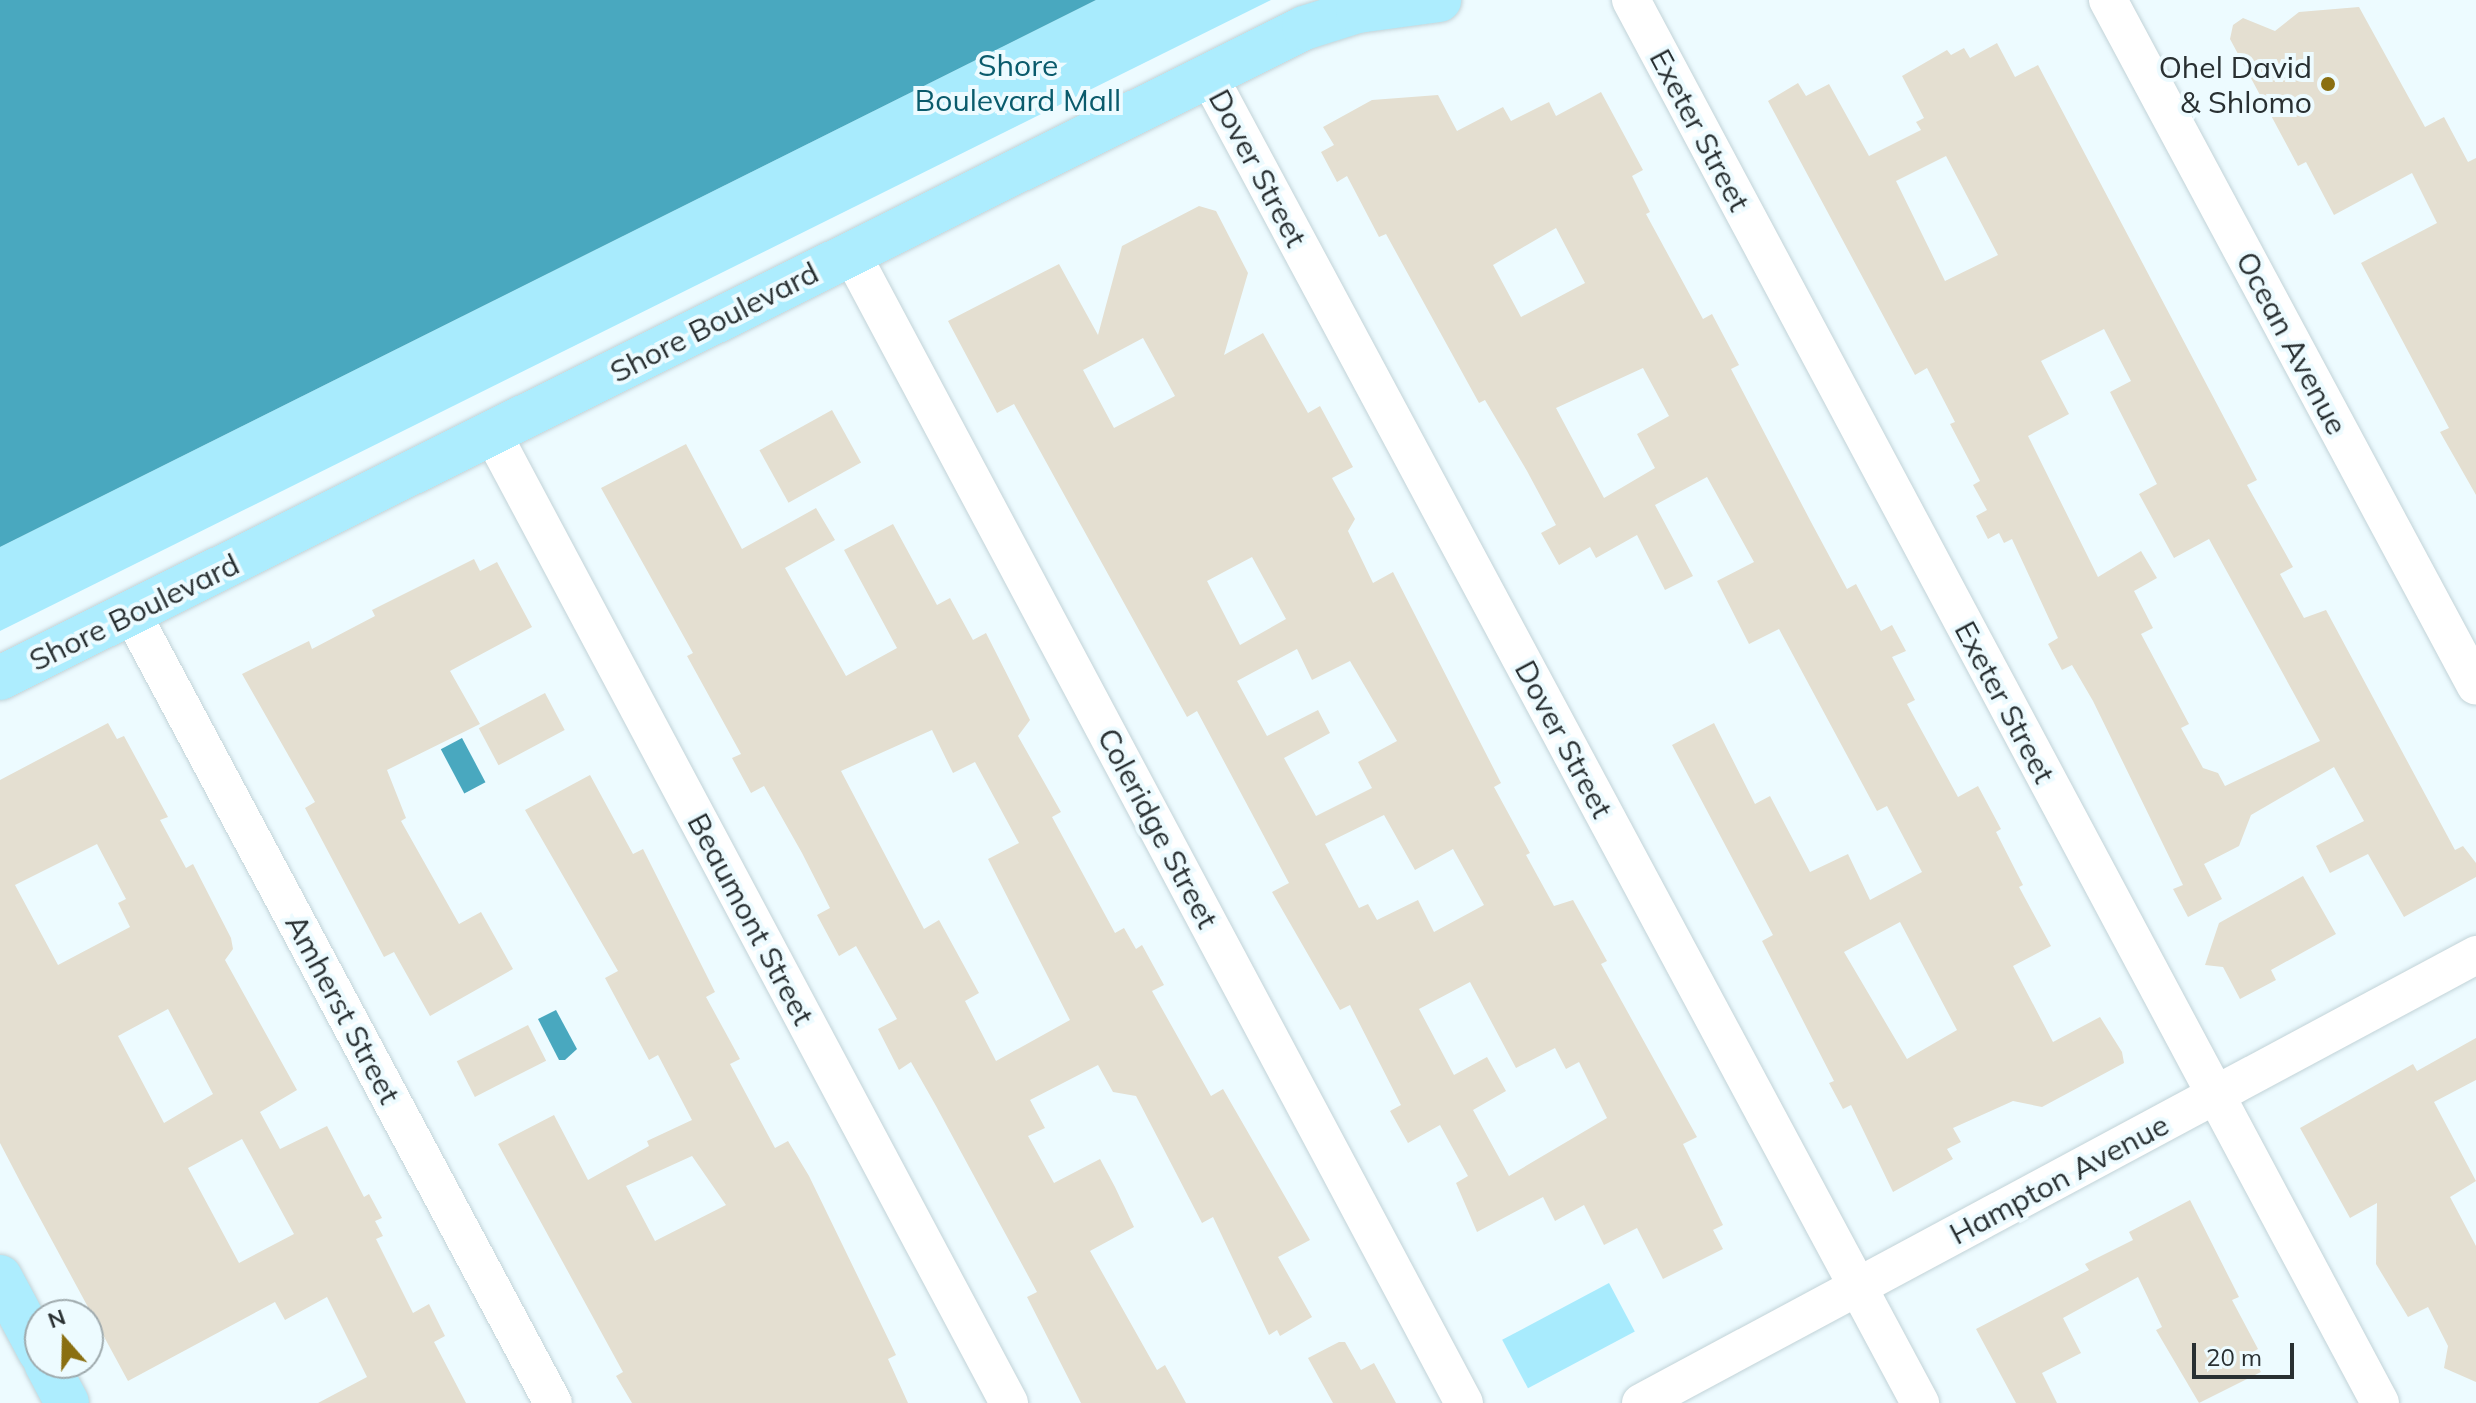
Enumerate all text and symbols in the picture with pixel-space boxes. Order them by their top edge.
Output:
street label: Exeter Street [1642,43,1758,217]
park label: Shore Boulevard Mall [915,47,1121,118]
place label: Ohel David & Shlomo [2159,49,2312,120]
marker: Ohel David & Shlomo [2319,75,2337,93]
street label: Dover Street [1201,83,1315,253]
street label: Ocean Avenue [2229,245,2355,441]
street label: Shore Boulevard [604,254,824,390]
street label: Shore Boulevard [23,546,245,678]
street label: Exeter Street [1947,615,2063,789]
street label: Dover Street [1507,654,1621,824]
street label: Coleridge Street [1090,722,1226,934]
street label: Beaumont Street [680,807,822,1031]
street label: Amherst Street [278,908,408,1110]
street label: Hampton Avenue [1943,1106,2175,1252]
north arrow [24,1299,104,1379]
text: N [44,1302,69,1334]
scale bar [2196,1327,2298,1377]
text: 20 m [2206,1342,2262,1372]

